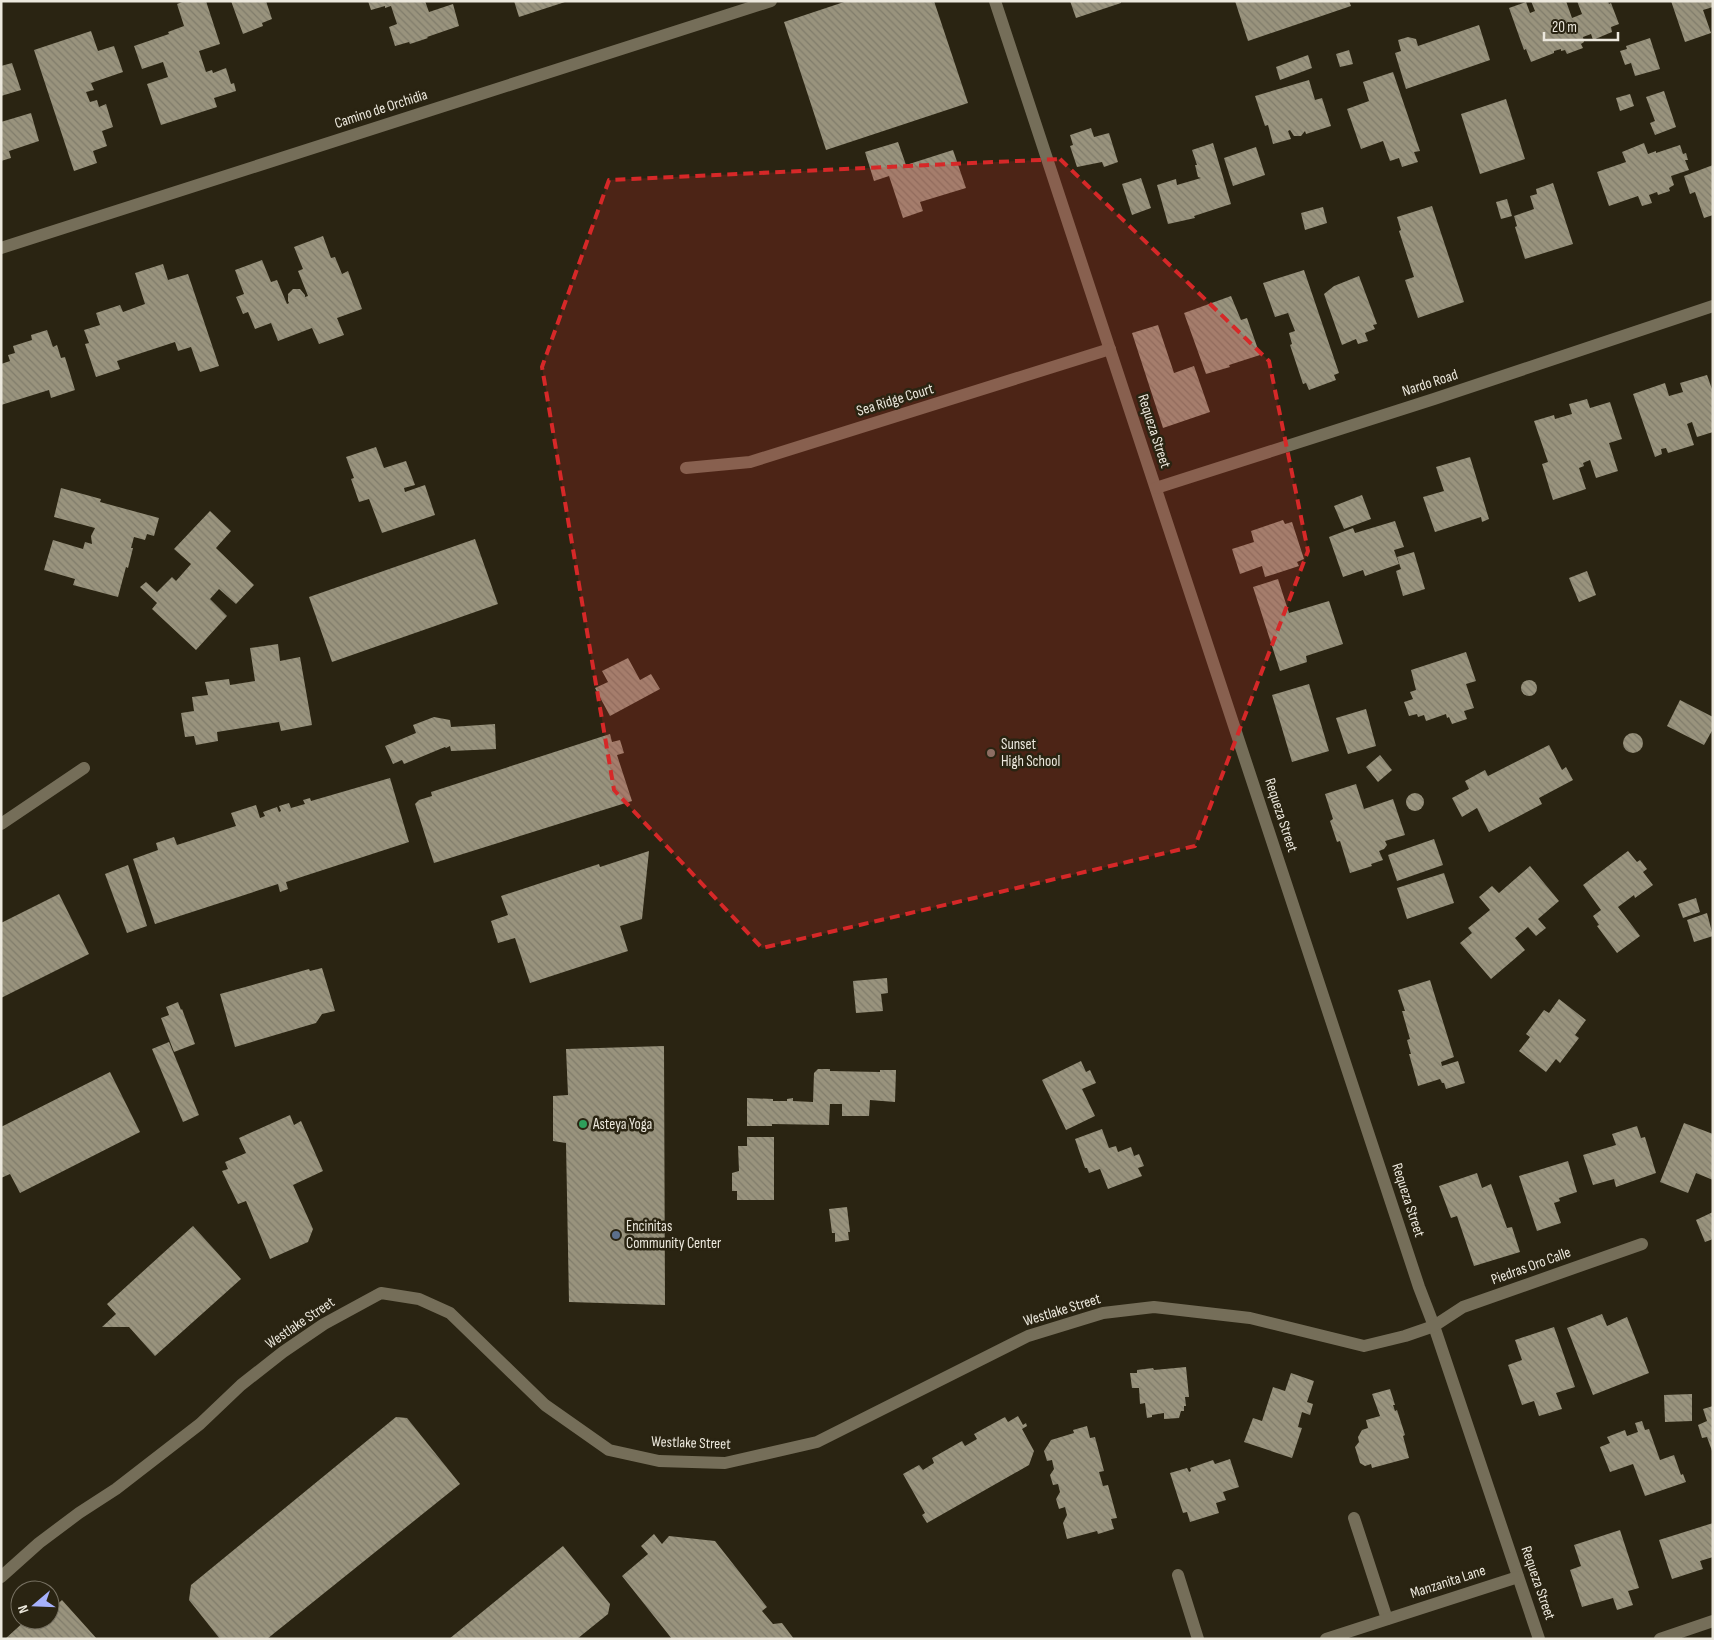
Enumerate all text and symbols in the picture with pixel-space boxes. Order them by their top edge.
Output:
scale bar [1544,10,1618,42]
text: 20 m [1552,18,1577,37]
street label: Camino de Orchidia [332,85,430,133]
street label: Nardo Road [1400,365,1460,401]
street label: Sea Ridge Court [854,379,936,421]
street label: Requeza Street [1133,392,1175,471]
place label: Sunset High School [1001,735,1060,771]
marker: Sunset High School [985,747,997,759]
street label: Requeza Street [1260,776,1302,855]
place label: Asteya Yoga [592,1115,652,1134]
marker: Asteya Yoga [577,1118,589,1130]
street label: Requeza Street [1387,1161,1429,1240]
place label: Encinitas Community Center [626,1217,722,1253]
marker: Encinitas Community Center [610,1229,622,1241]
street label: Piedras Oro Calle [1489,1243,1573,1289]
street label: Westlake Street [1021,1289,1103,1331]
street label: Westlake Street [262,1293,339,1353]
street label: Westlake Street [651,1432,732,1454]
street label: Requeza Street [1517,1544,1560,1623]
street label: Manzanita Lane [1408,1561,1488,1603]
north arrow [10,1580,60,1630]
text: N [14,1603,32,1615]

